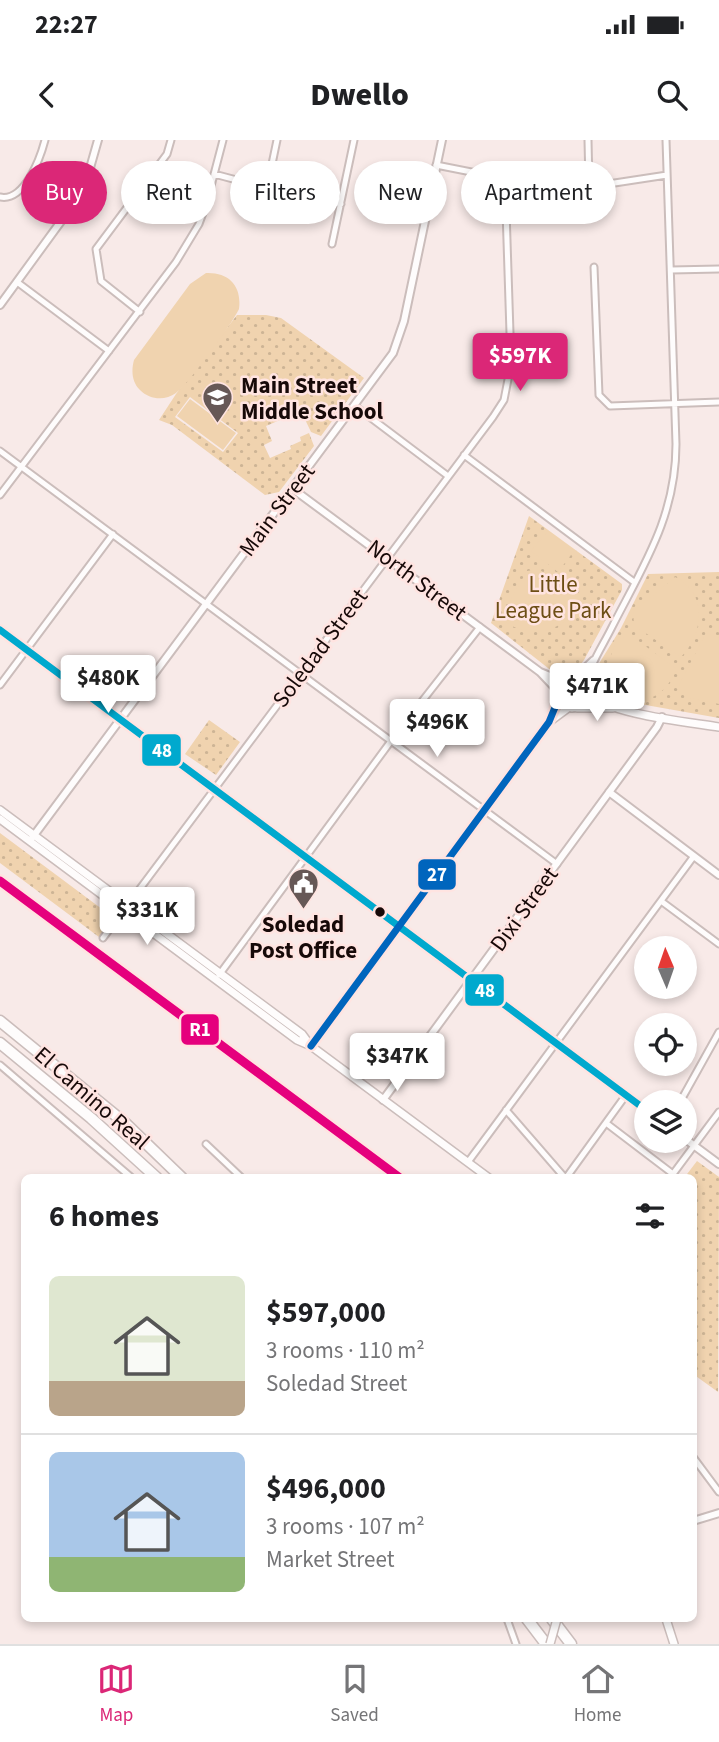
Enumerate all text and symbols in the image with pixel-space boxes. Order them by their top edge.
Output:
text: 22:27 [35,6,98,43]
text: Dwello [310,72,409,118]
icon: back [28,76,66,114]
icon: search [653,76,691,114]
chip: Buy [21,161,107,224]
chip: Rent [121,161,216,224]
chip: Filters [230,161,340,224]
chip: New [354,161,447,224]
chip: Apartment [461,161,616,224]
pin: $597K [471,334,569,393]
text: $597K [489,339,551,372]
place label: Main Street Middle School [241,369,384,428]
school or university icon: Main Street Middle School [201,381,235,425]
street label: Main Street [231,456,323,563]
street label: North Street [360,531,474,629]
park label: Little League Park [495,568,612,627]
street label: Soledad Street [264,581,376,714]
pin: $480K [59,656,157,715]
text: $480K [77,661,139,694]
pin: $471K [548,664,646,723]
text: $471K [566,669,628,702]
pin: $496K [388,700,486,759]
text: $496K [406,705,468,738]
line badge: 48 [141,733,182,767]
text: 48 [152,738,172,765]
line badge: 27 [417,858,457,891]
street label: Dixi Street [482,860,566,958]
text: 27 [427,862,447,889]
public building icon: Soledad Post Office [286,866,320,910]
pin: $331K [98,888,196,947]
text: $331K [116,893,178,926]
unlabelled marker [373,905,387,919]
place label: Soledad Post Office [249,908,357,967]
north arrow [634,936,696,999]
map controls [634,936,697,1153]
line badge: 48 [464,973,505,1007]
text: 48 [475,978,495,1005]
line badge: R1 [180,1013,220,1046]
button: locate [634,1013,697,1076]
text: R1 [189,1017,211,1044]
pin: $347K [348,1034,446,1093]
street label: El Camino Real [27,1039,157,1157]
text: $347K [366,1039,428,1072]
button: layers [634,1090,697,1153]
text: 6 homes [49,1195,159,1238]
icon: filters [631,1197,669,1235]
text: $597,000 [266,1291,386,1334]
icon: home [105,1304,189,1388]
text: 3 rooms · 110 m² [266,1334,425,1367]
text: Soledad Street [266,1367,407,1400]
text: $496,000 [266,1467,386,1510]
icon: home [105,1480,189,1564]
text: 3 rooms · 107 m² [266,1510,425,1543]
text: Market Street [266,1543,394,1576]
tab: Map [97,1660,135,1729]
tab: Saved [330,1660,379,1729]
tab: Home [574,1660,622,1729]

